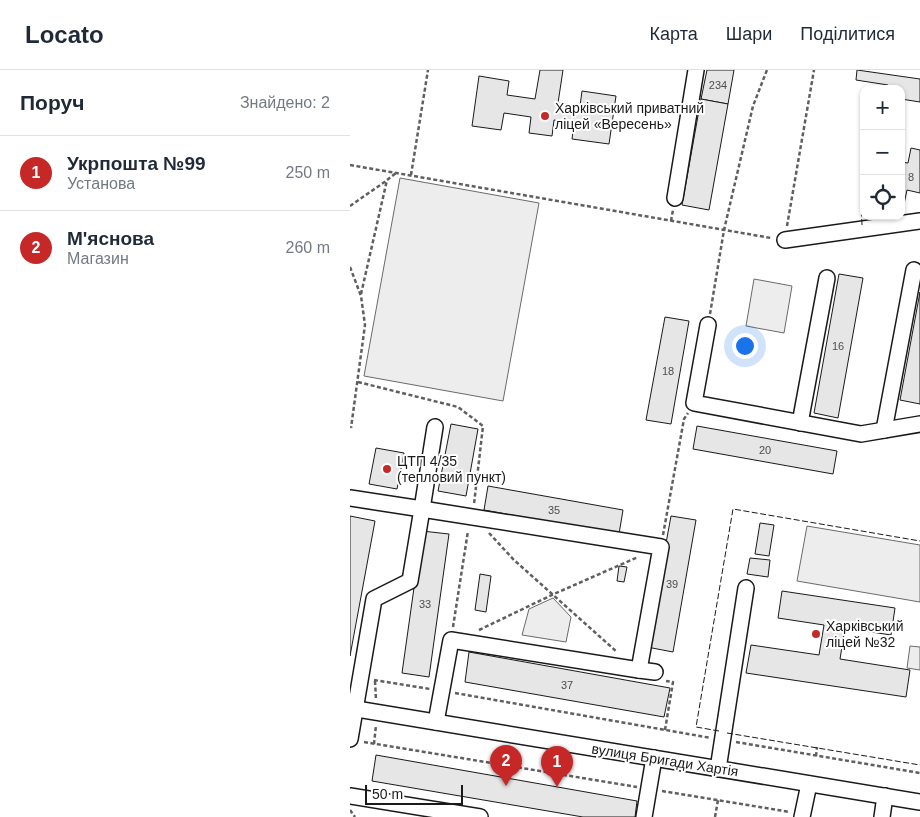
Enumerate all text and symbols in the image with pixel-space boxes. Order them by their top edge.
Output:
text: Locato [25,21,104,48]
text: Карта [650,24,698,44]
text: Шари [726,24,772,44]
text: Поділитися [800,24,895,44]
house number: 234 [709,79,727,91]
map controls [860,85,905,220]
button: + [860,85,905,130]
text: Поруч [20,91,84,114]
text: Знайдено: 2 [240,94,330,111]
place label: Харківський приватний ліцей «Вересень» [555,100,704,132]
marker: Харківський приватний ліцей «Вересень» [539,110,551,122]
button: − [860,130,905,175]
text: Укрпошта №99 [67,153,206,174]
text: 1 [32,164,40,181]
text: 250 m [286,164,330,181]
house number: 8 [908,171,914,183]
text: Установа [67,175,135,192]
button: locate [860,175,905,220]
text: М'яснова [67,228,154,249]
text: 2 [32,239,40,256]
text: 260 m [286,239,330,256]
text: Магазин [67,250,129,267]
your location [732,333,758,359]
house number: 16 [832,340,844,352]
house number: 18 [662,365,674,377]
house number: 20 [759,444,771,456]
place label: ЦТП 4/35 (тепловий пункт) [397,453,506,485]
marker: ЦТП 4/35 (тепловий пункт) [381,463,393,475]
house number: 35 [548,504,560,516]
house number: 39 [666,578,678,590]
house number: 33 [419,598,431,610]
place label: Харківський ліцей №32 [826,618,904,650]
marker: Харківський ліцей №32 [810,628,822,640]
house number: 37 [561,679,573,691]
street label: вулиця Бригади Хартія [591,741,739,779]
pin: 2 [490,745,522,786]
pin: 1 [541,746,573,787]
scale bar [365,782,462,805]
text: 50 m [372,786,403,802]

